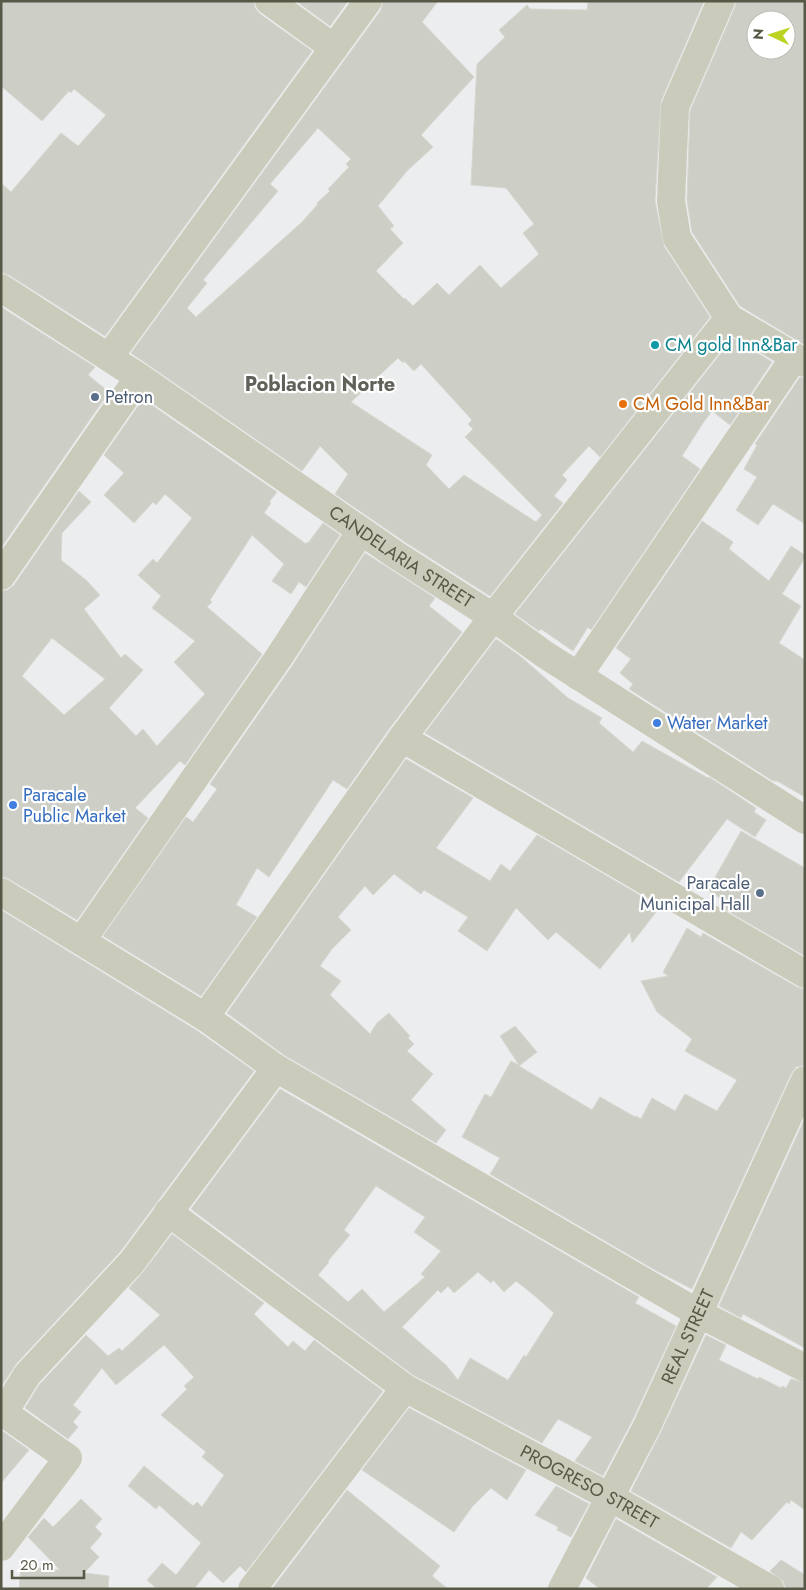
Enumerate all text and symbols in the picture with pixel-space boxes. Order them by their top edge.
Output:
north arrow [746,10,796,60]
text: N [748,28,768,40]
place label: CM gold Inn&Bar [665,332,798,358]
marker: CM gold Inn&Bar [649,339,661,351]
district label: Poblacion Norte [245,370,395,399]
place label: Petron [105,384,153,410]
marker: Petron [89,391,101,403]
place label: CM Gold Inn&Bar [633,391,770,417]
marker: CM Gold Inn&Bar [617,398,629,410]
street label: CANDELARIA STREET [323,499,479,615]
place label: Water Market [667,710,768,736]
marker: Water Market [651,717,663,729]
place label: Paracale Public Market [23,782,126,829]
marker: Paracale Public Market [7,799,19,811]
place label: Paracale Municipal Hall [640,870,750,917]
marker: Paracale Municipal Hall [754,887,766,899]
street label: REAL STREET [655,1284,721,1388]
street label: PROGRESO STREET [515,1438,664,1535]
scale bar [12,1548,85,1580]
text: 20 m [20,1554,54,1576]

